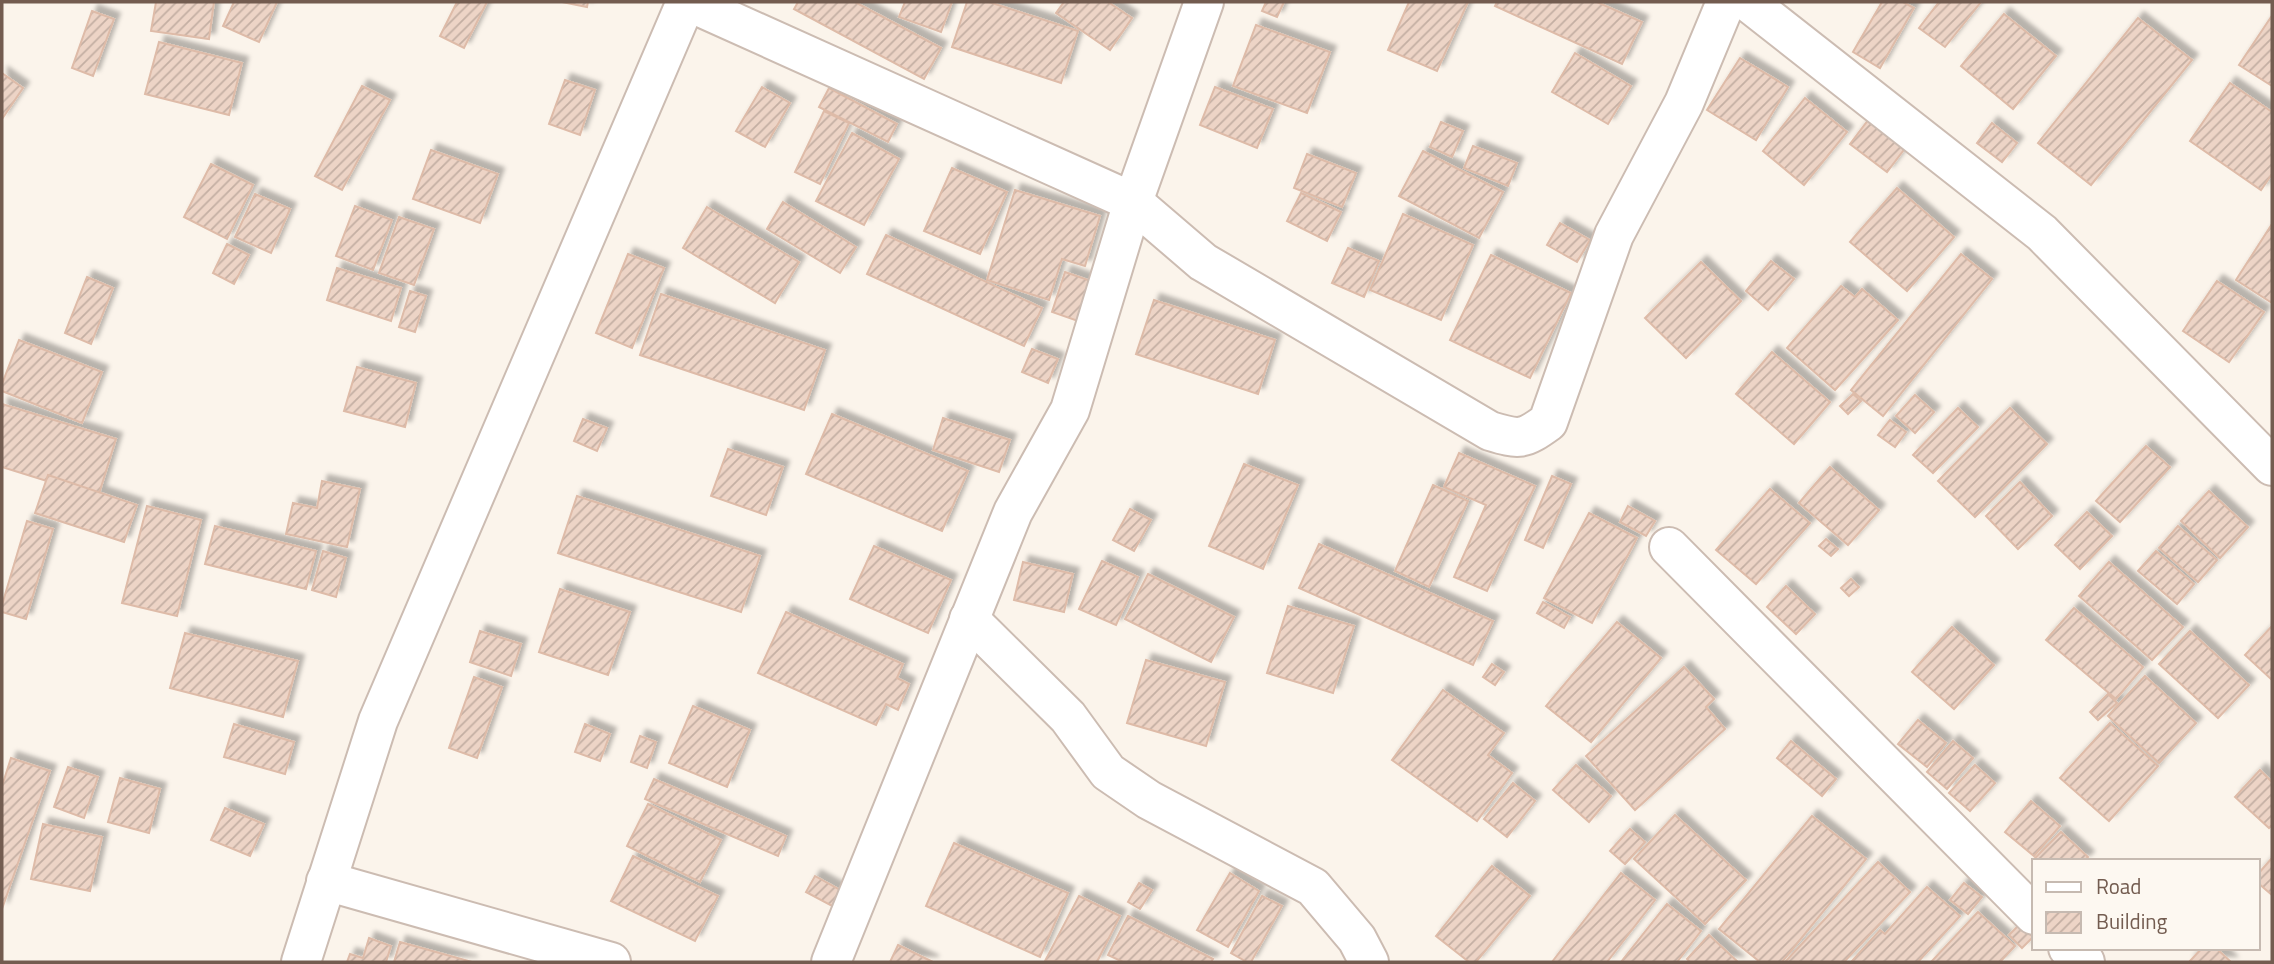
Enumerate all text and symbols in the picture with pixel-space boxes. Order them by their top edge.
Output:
legend [2032,859,2260,950]
text: Road [2096,870,2141,902]
text: Building [2096,905,2168,937]

